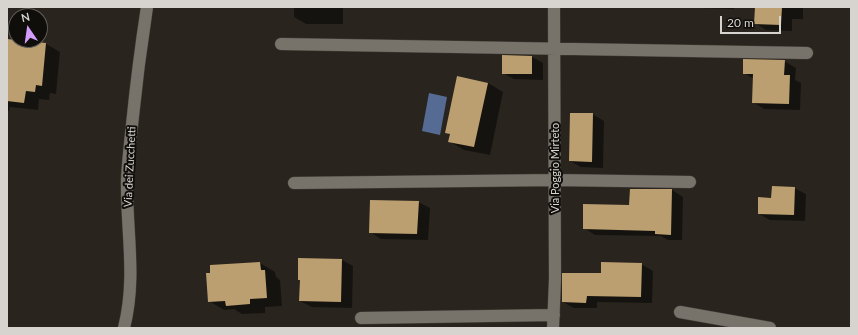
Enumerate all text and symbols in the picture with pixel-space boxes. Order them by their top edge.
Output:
north arrow [8,8,48,48]
scale bar [722,8,783,34]
text: N [20,10,31,24]
text: 20 m [727,15,754,30]
street label: Via Poggio Mirteto [548,123,562,213]
street label: Via dei Zucchetti [121,126,139,208]

